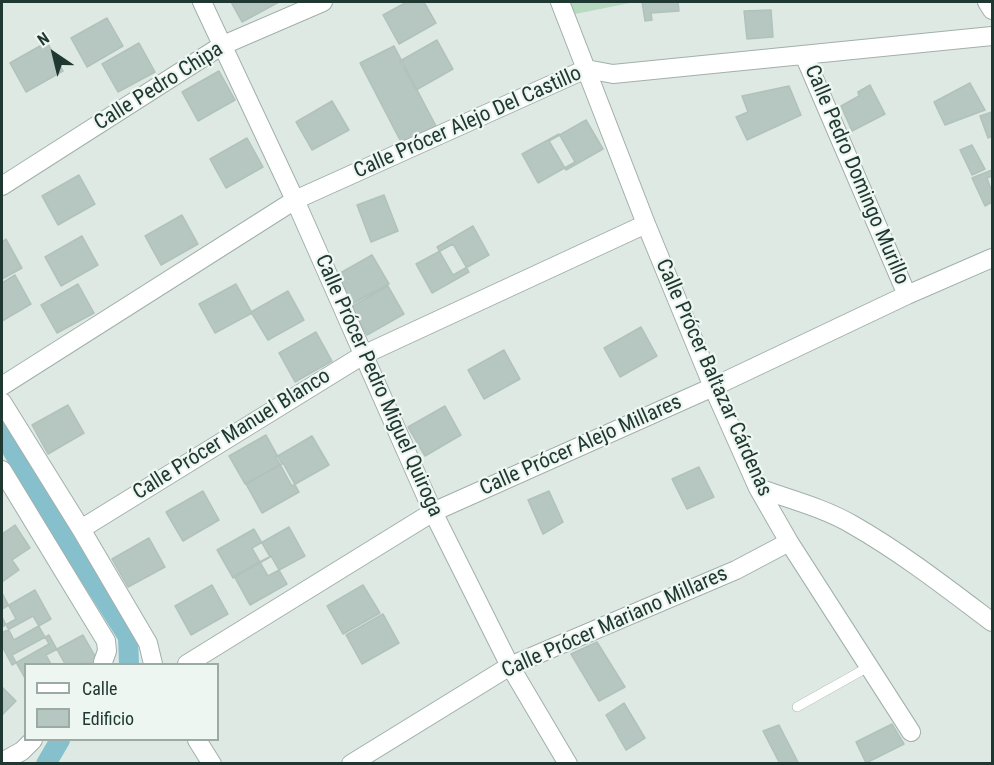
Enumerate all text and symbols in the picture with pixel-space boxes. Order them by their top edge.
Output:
north arrow [24,24,84,84]
text: N [34,28,53,49]
street label: Calle Pedro Chipa [90,37,228,137]
street label: Calle Prócer Alejo Del Castillo [350,61,586,185]
street label: Calle Pedro Domingo Murillo [798,61,914,289]
street label: Calle Prócer Pedro Miguel Quiroga [309,251,447,521]
street label: Calle Prócer Baltazar Cárdenas [649,256,777,500]
street label: Calle Prócer Manuel Blanco [129,364,335,506]
street label: Calle Prócer Alejo Millares [476,390,686,502]
street label: Calle Prócer Mariano Millares [498,562,732,684]
legend [24,663,219,741]
text: Calle [82,678,118,699]
text: Edificio [82,708,134,729]

